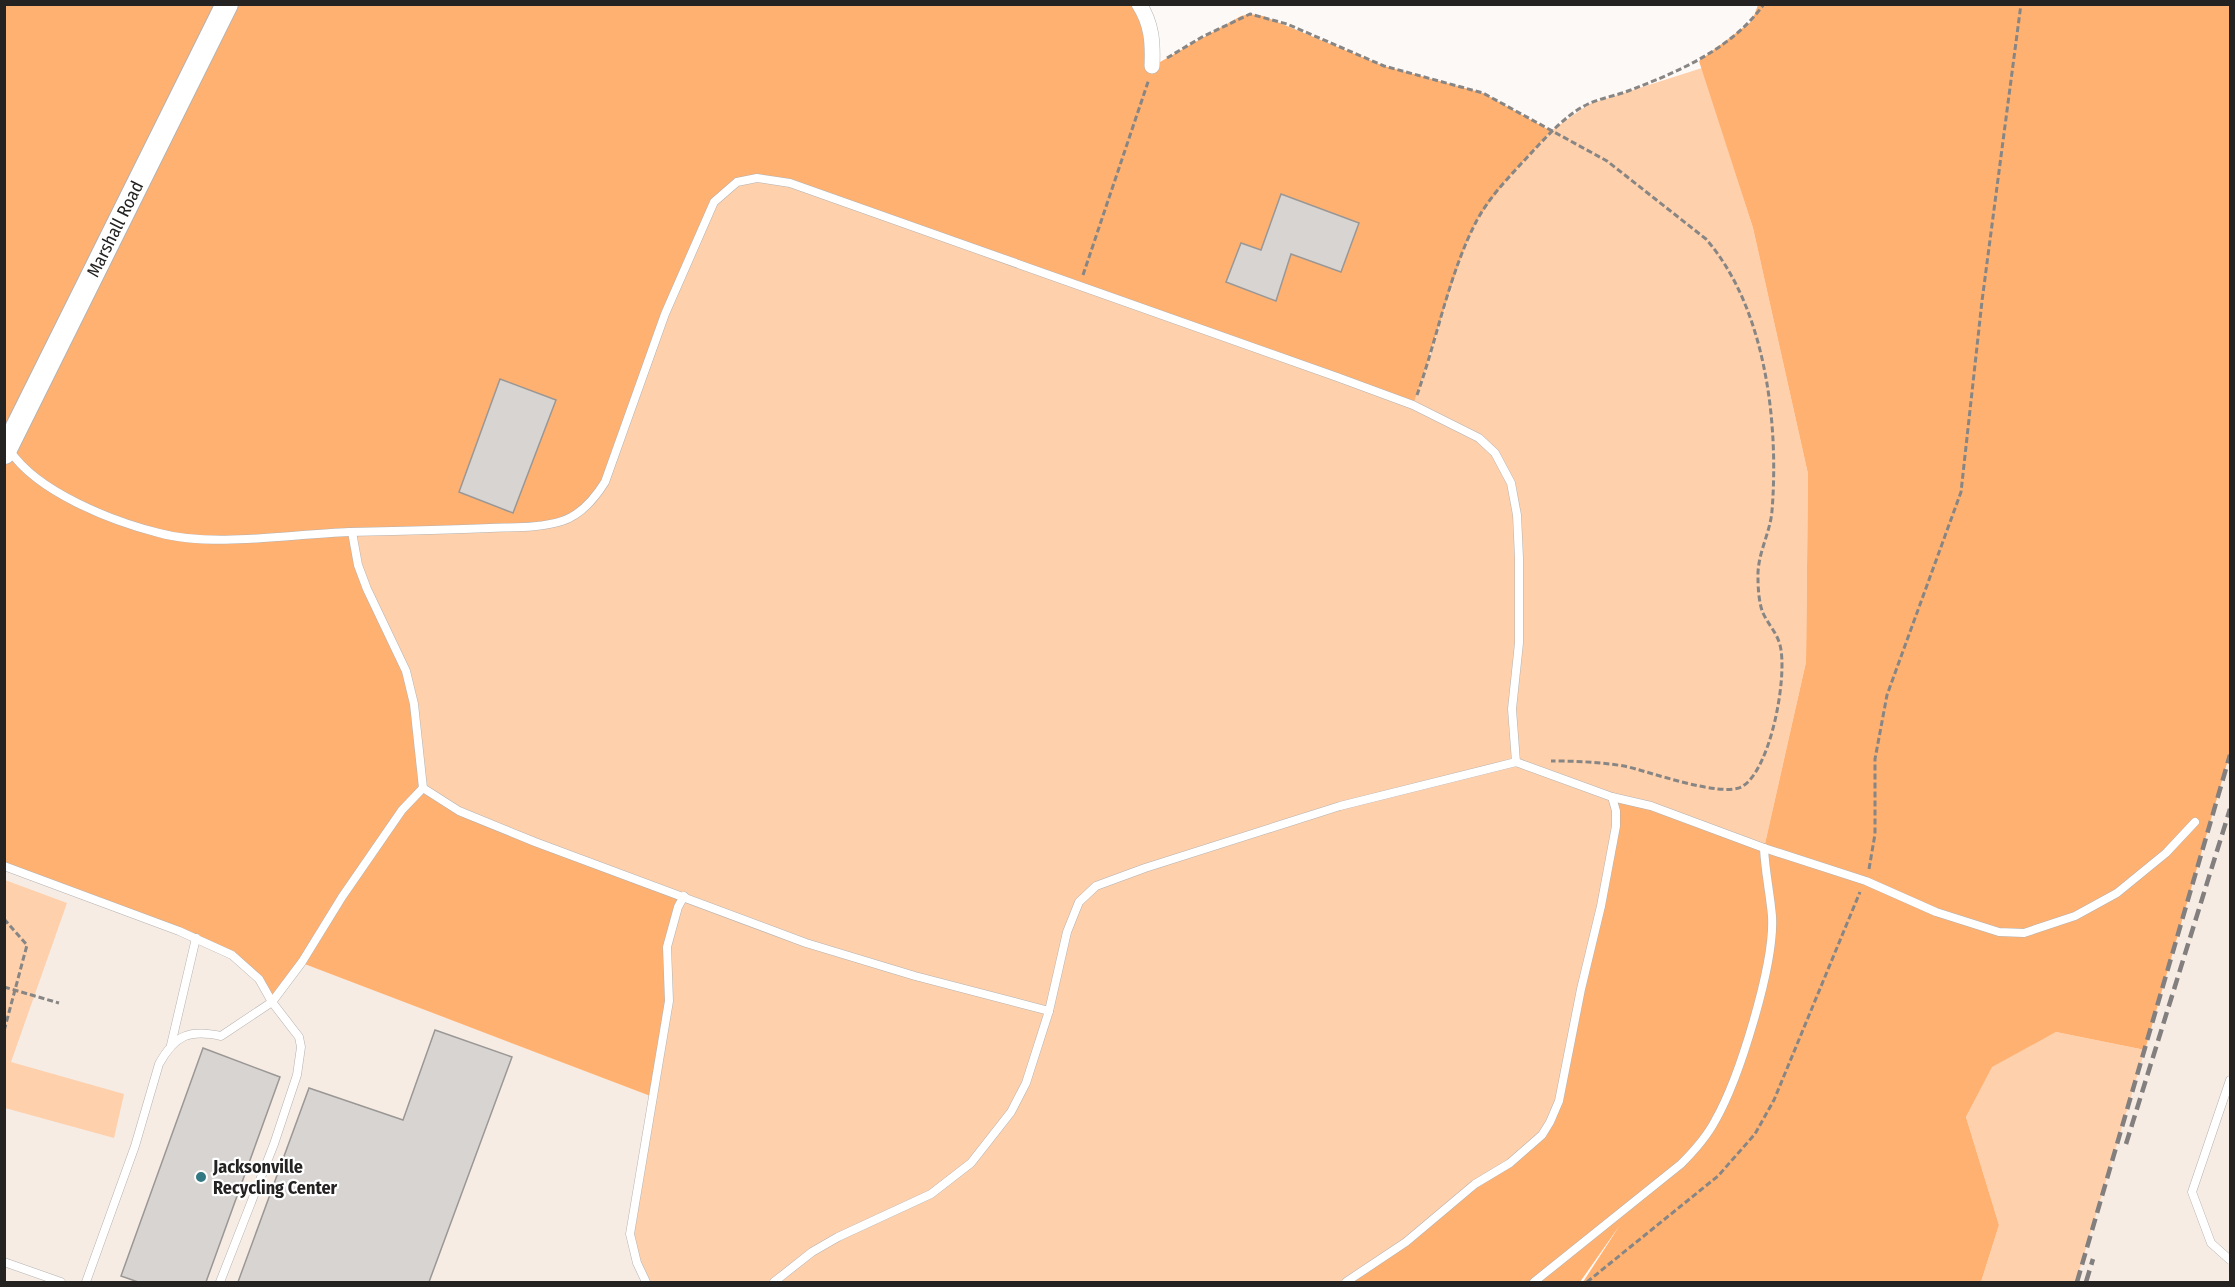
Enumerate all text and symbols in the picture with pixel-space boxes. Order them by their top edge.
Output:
street label: Marshall Road [82,177,148,281]
place label: Jacksonville Recycling Center [212,1156,338,1199]
marker: Jacksonville Recycling Center [194,1170,208,1184]

